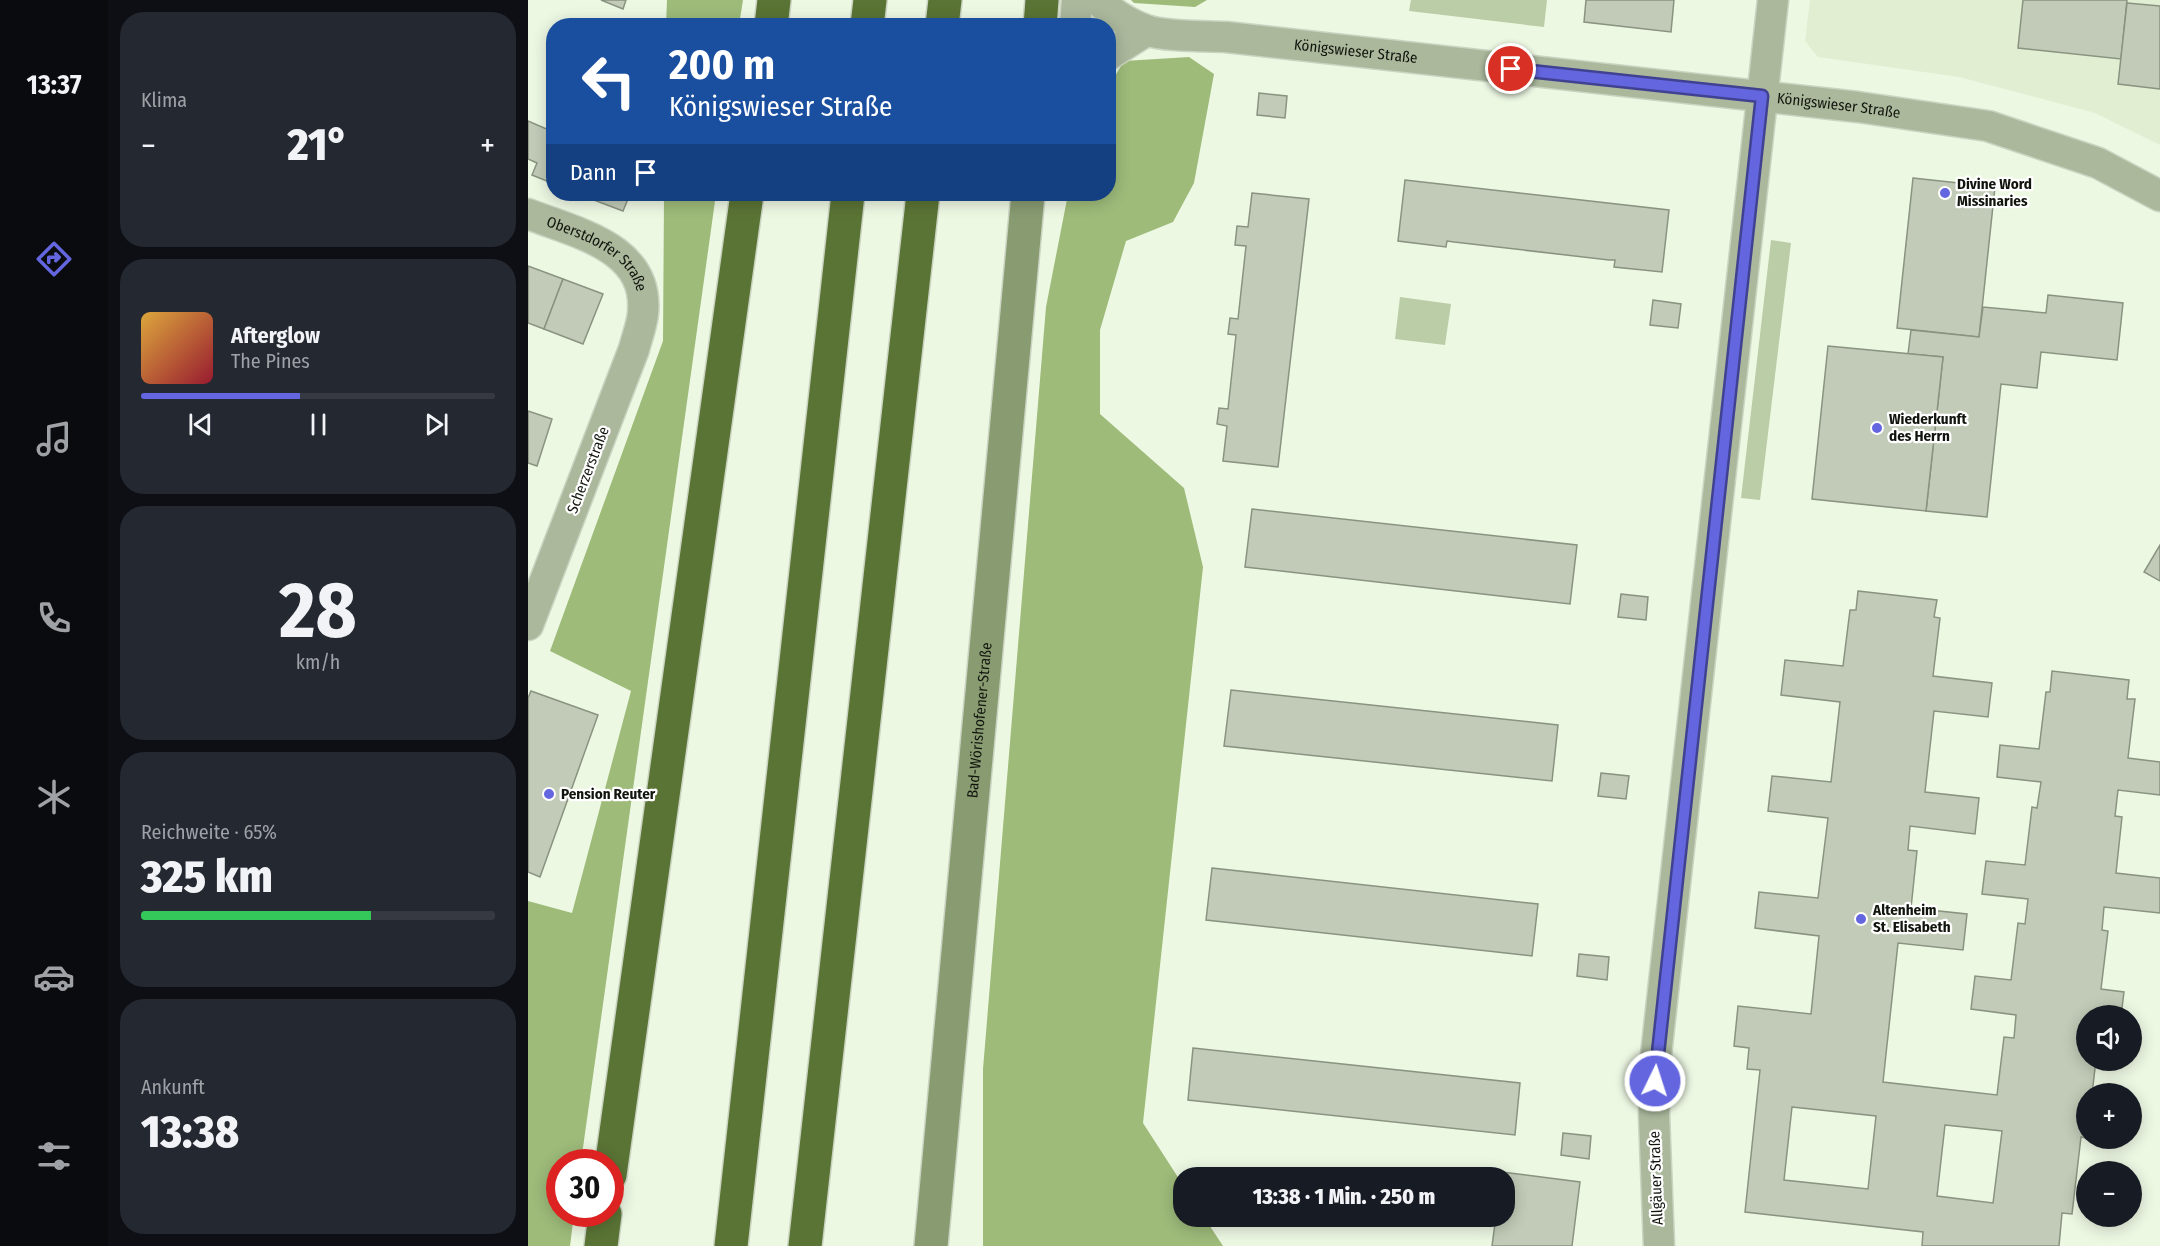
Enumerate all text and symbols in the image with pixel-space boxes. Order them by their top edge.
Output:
street label: Königswieser Straße [1293,36,1418,67]
text: 200 m [669,40,775,90]
icon: left [570,42,648,120]
pin [1485,43,1536,94]
icon: arrive [1494,52,1527,85]
text: 13:37 [27,69,81,101]
text: Klima [141,88,187,112]
street label: Königswieser Straße [1776,89,1902,122]
text: Königswieser Straße [669,91,892,123]
text: 21° [287,118,348,172]
text: − [141,126,156,166]
text: + [480,126,495,166]
icon: arrive [629,156,662,189]
text: Dann [570,159,617,186]
place label: Divine Word Missinaries [1957,175,2032,210]
marker: Divine Word Missinaries [1938,186,1952,200]
street label: Oberstdorfer Straße [544,213,651,293]
icon: directions [33,238,75,280]
text: Afterglow [231,322,320,349]
text: The Pines [231,349,310,373]
icon: previous [184,408,217,441]
icon: pause [302,408,335,441]
icon: next [420,408,453,441]
place label: Wiederkunft des Herrn [1889,410,1967,445]
icon: music [33,418,75,460]
marker: Wiederkunft des Herrn [1870,421,1884,435]
street label: Scherzerstraße [563,424,613,516]
text: 28 [279,564,357,658]
icon: phone [33,597,75,639]
street label: Bad-Wörishofener-Straße [963,642,996,799]
text: km/h [296,650,340,674]
icon: climate [33,776,75,818]
place label: Pension Reuter [561,785,656,803]
marker: Pension Reuter [542,787,556,801]
text: Reichweite · 65% [141,820,277,844]
text: 325 km [141,850,273,904]
place label: Altenheim St. Elisabeth [1872,901,1951,936]
marker: Altenheim St. Elisabeth [1854,912,1868,926]
icon: car [33,956,75,998]
map controls [2076,1005,2142,1227]
button: sound [2076,1005,2142,1071]
position arrow [1623,1049,1687,1113]
text: Ankunft [141,1075,205,1099]
button: + [2076,1083,2142,1149]
text: 13:38 [141,1105,239,1159]
street label: Allgäuer Straße [1645,1131,1667,1225]
icon: filters [33,1135,75,1177]
speed limit sign: 30 [546,1149,624,1227]
button: − [2076,1161,2142,1227]
text: 13:38 · 1 Min. · 250 m [1253,1183,1435,1210]

